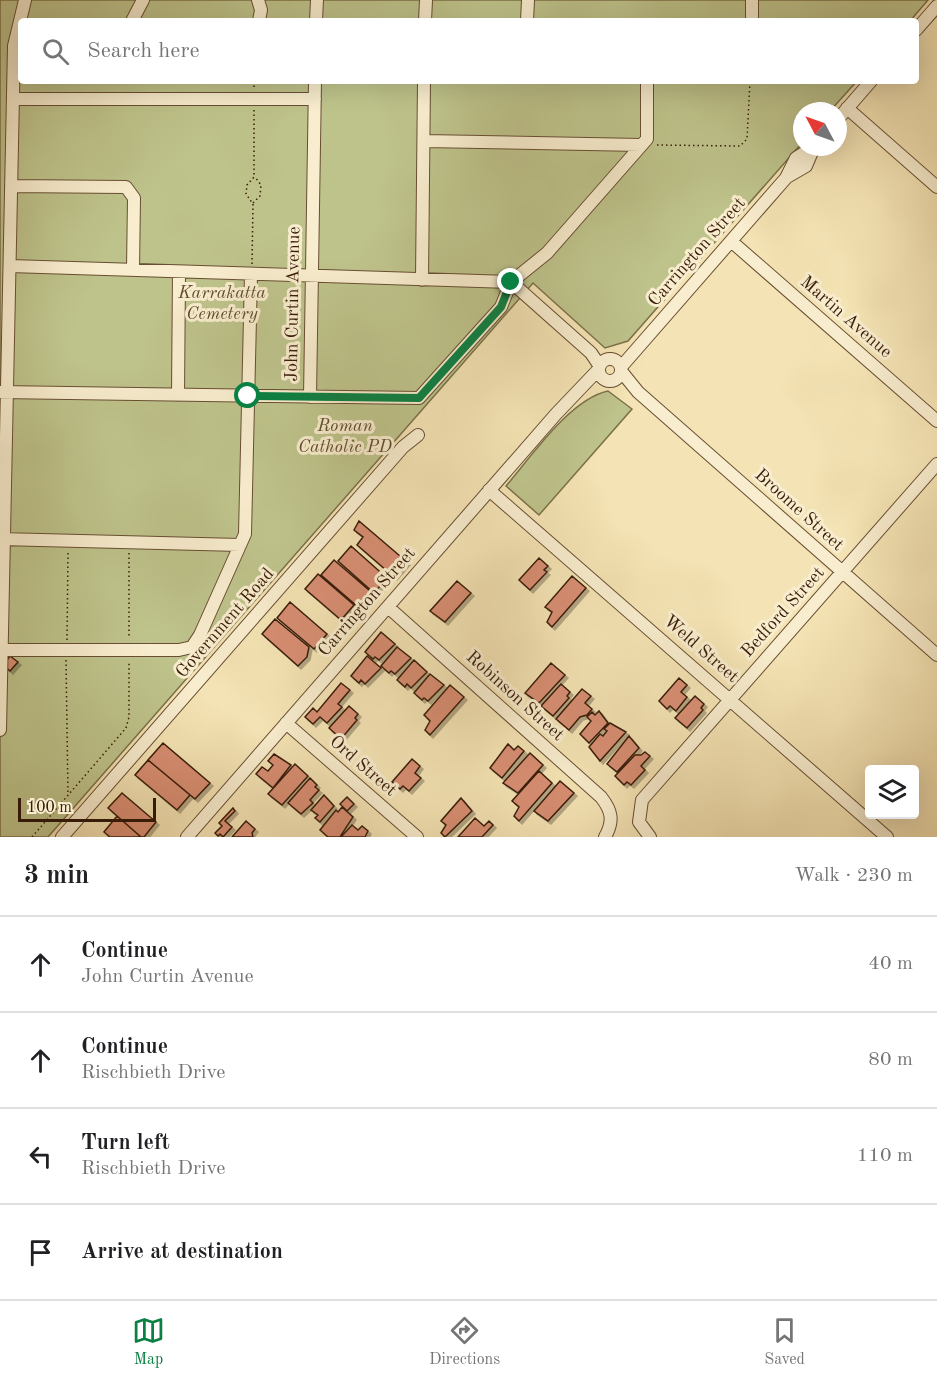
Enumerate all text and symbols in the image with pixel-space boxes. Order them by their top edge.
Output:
search box [18,18,919,84]
icon: search [39,35,72,68]
text: Search here [87,40,200,62]
north arrow [793,102,847,156]
street label: Carrington Street [645,194,749,310]
street label: John Curtin Avenue [283,226,303,382]
route end [497,268,523,294]
street label: Martin Avenue [797,273,895,361]
park label: Karrakatta Cemetery [177,284,266,323]
route start [234,382,260,408]
park label: Roman Catholic PD [298,417,393,456]
street label: Broome Street [751,466,847,554]
street label: Carrington Street [315,544,419,660]
street label: Bedford Street [738,563,828,661]
street label: Government Road [173,565,277,681]
street label: Weld Street [660,612,742,686]
street label: Robinson Street [463,648,567,744]
street label: Ord Street [326,732,400,800]
map controls [865,765,919,819]
button: layers [865,765,919,819]
scale bar [18,795,156,822]
text: 100 m [27,800,72,816]
text: 3 min [24,863,89,889]
text: Walk · 230 m [794,866,913,886]
text: Continue [81,940,168,962]
icon: ahead [24,948,57,981]
text: 40 m [868,954,913,974]
text: John Curtin Avenue [81,967,254,987]
text: Continue [81,1036,168,1058]
icon: ahead [24,1044,57,1077]
text: 80 m [868,1050,913,1070]
text: Rischbieth Drive [81,1063,225,1083]
text: Turn left [81,1132,170,1154]
icon: left [24,1140,57,1173]
text: 110 m [857,1146,913,1166]
text: Rischbieth Drive [81,1159,225,1179]
icon: arrive [24,1236,57,1269]
text: Arrive at destination [81,1241,283,1263]
tab: Map [132,1314,165,1370]
tab: Directions [429,1314,500,1370]
tab: Saved [764,1314,805,1370]

